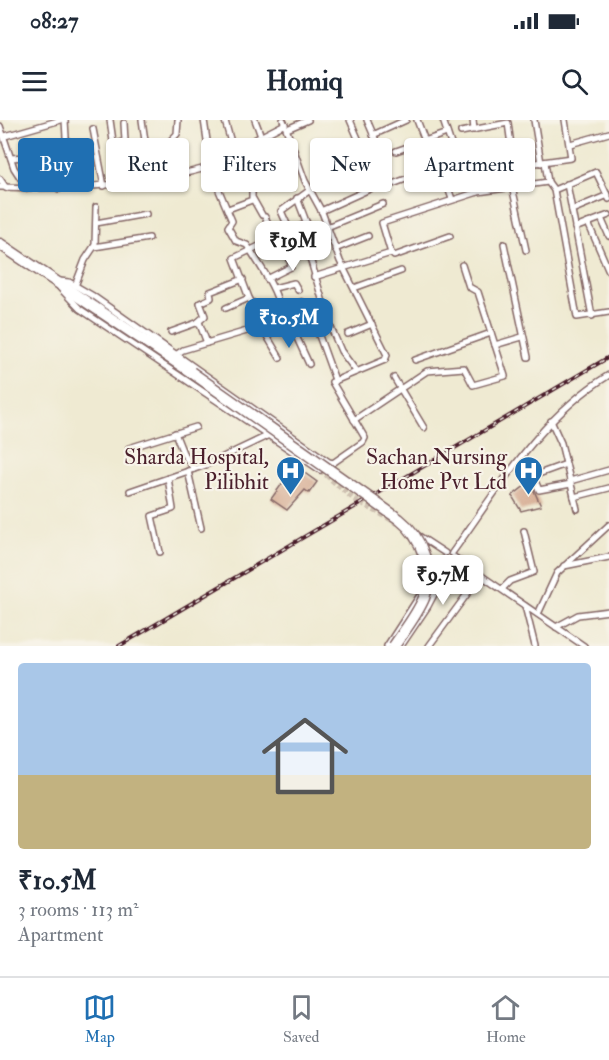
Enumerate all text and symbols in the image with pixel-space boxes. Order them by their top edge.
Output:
text: 08:27 [30,7,78,35]
icon: menu [18,65,51,98]
text: Homiq [266,65,343,98]
icon: search [558,65,591,98]
chip: Buy [18,138,94,192]
chip: Rent [106,138,189,192]
chip: Filters [201,138,298,192]
chip: New [310,138,392,192]
chip: Apartment [404,138,535,192]
pin: ₹19M [257,221,329,272]
text: ₹19M [269,228,317,253]
pin: ₹10.5M [240,298,338,349]
text: ₹10.5M [259,305,319,330]
place label: Sharda Hospital, Pilibhit [124,443,269,496]
place label: Sachan Nursing Home Pvt Ltd [366,443,508,496]
hospital icon: Sharda Hospital, Pilibhit [274,454,306,496]
hospital icon: Sachan Nursing Home Pvt Ltd [512,454,544,496]
pin: ₹9.7M [401,555,485,606]
text: ₹9.7M [416,562,470,587]
icon: home [251,702,359,810]
text: ₹10.5M [18,865,97,897]
text: 3 rooms · 113 m² [18,897,139,922]
text: Apartment [18,922,103,947]
tab: Map [83,991,116,1047]
tab: Saved [283,991,319,1047]
tab: Home [486,991,526,1047]

